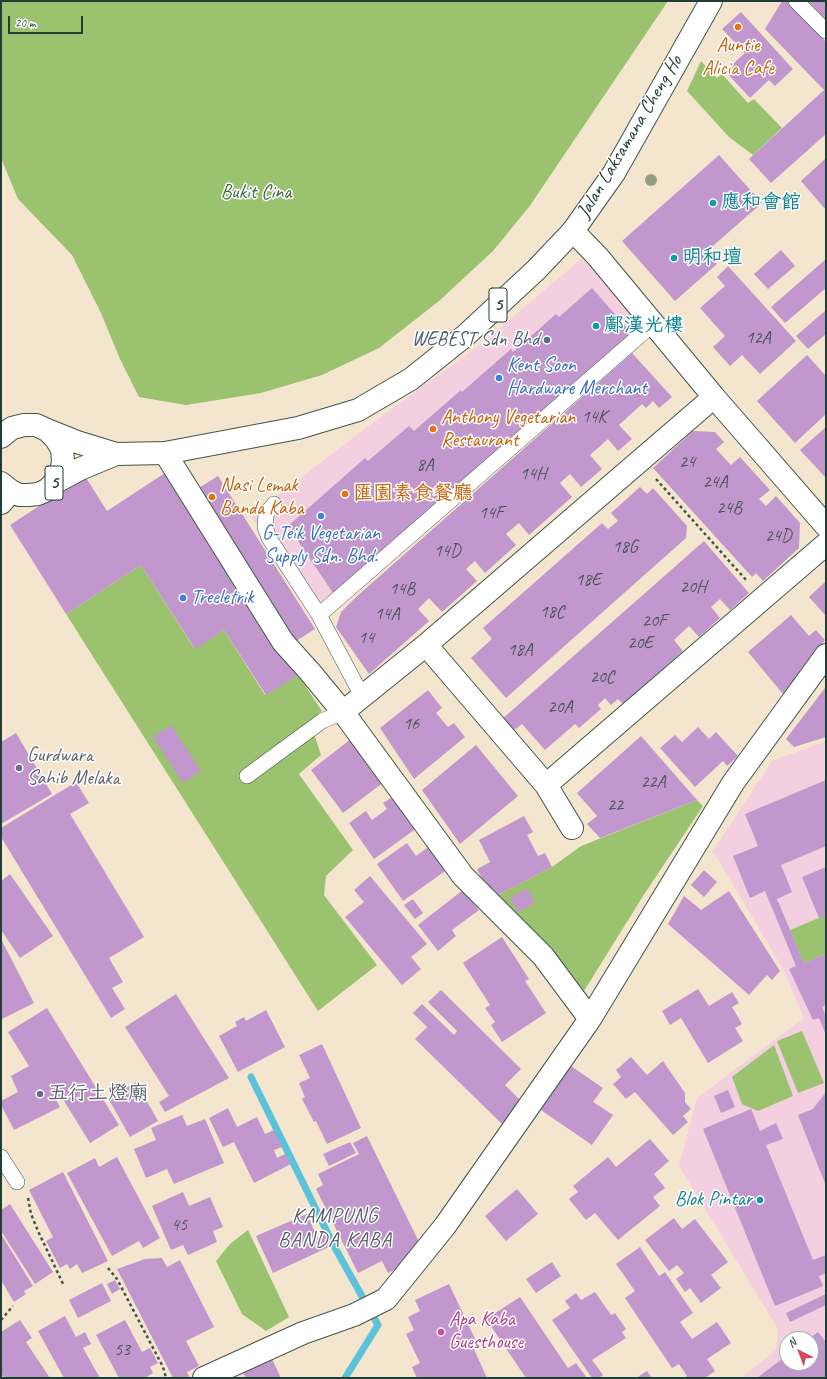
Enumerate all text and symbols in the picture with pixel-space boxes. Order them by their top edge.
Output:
scale bar [10,8,85,34]
text: 20 m [15,15,35,31]
marker: Auntie Alicia Cafe [733,22,743,32]
place label: Auntie Alicia Cafe [702,34,774,81]
street label: Jalan Laksamana Cheng Ho [572,51,688,223]
park label: Bukit Cina [221,181,291,205]
place label: 應和會館 [721,191,801,215]
marker: 應和會館 [708,198,718,208]
place label: 明和壇 [682,246,742,270]
marker: 明和壇 [669,253,679,263]
road number: 5 [489,288,507,322]
place label: 鄺漢光樓 [604,314,684,338]
marker: 鄺漢光樓 [591,321,601,331]
house number: 12A [745,327,771,349]
place label: WEBEST Sdn Bhd [412,328,539,352]
marker: WEBEST Sdn Bhd [542,335,552,345]
place label: Kent Soon Hardware Merchant [507,354,647,401]
marker: Kent Soon Hardware Merchant [494,373,504,383]
place label: Anthony Vegetarian Restaurant [441,406,575,453]
house number: 14K [581,406,607,428]
marker: Anthony Vegetarian Restaurant [428,424,438,434]
house number: 24 [679,451,695,473]
house number: 8A [416,454,434,476]
house number: 14H [520,463,546,485]
road number: 5 [45,466,63,500]
house number: 24A [702,471,728,493]
place label: Nasi Lemak Banda Kaba [220,474,303,521]
place label: 匯園素食餐廳 [353,482,473,506]
marker: 匯園素食餐廳 [340,489,350,499]
marker: Nasi Lemak Banda Kaba [207,492,217,502]
house number: 24B [716,497,742,519]
house number: 14F [479,502,503,524]
marker: G-Teik Vegetarian Supply Sdn. Bhd. [316,511,326,521]
place label: G-Teik Vegetarian Supply Sdn. Bhd. [262,522,380,569]
house number: 24D [765,525,791,547]
house number: 18G [613,536,637,558]
house number: 14D [434,540,460,562]
house number: 18E [575,569,601,591]
house number: 20H [680,576,706,598]
house number: 14B [389,578,415,600]
place label: Treeletrik [191,586,254,610]
marker: Treeletrik [178,593,188,603]
house number: 18C [540,601,564,623]
house number: 14A [374,603,400,625]
house number: 20F [642,610,666,632]
house number: 14 [358,627,374,649]
house number: 20E [627,632,653,654]
house number: 18A [507,639,533,661]
house number: 20C [590,666,614,688]
house number: 20A [547,696,573,718]
house number: 16 [403,713,419,735]
place label: Gurdwara Sahib Melaka [27,744,120,791]
marker: Gurdwara Sahib Melaka [14,763,24,773]
house number: 22A [640,771,666,793]
house number: 22 [607,794,623,816]
place label: 五行土燈廟 [48,1082,148,1106]
marker: 五行土燈廟 [35,1089,45,1099]
place label: Blok Pintar [675,1188,752,1212]
marker: Blok Pintar [755,1195,765,1205]
district label: KAMPUNG BANDA KABA [279,1203,391,1253]
house number: 45 [171,1214,187,1236]
place label: Apa Kaba Guesthouse [449,1308,523,1355]
marker: Apa Kaba Guesthouse [436,1327,446,1337]
north arrow [779,1331,819,1371]
text: N [784,1335,799,1350]
house number: 53 [114,1339,130,1361]

